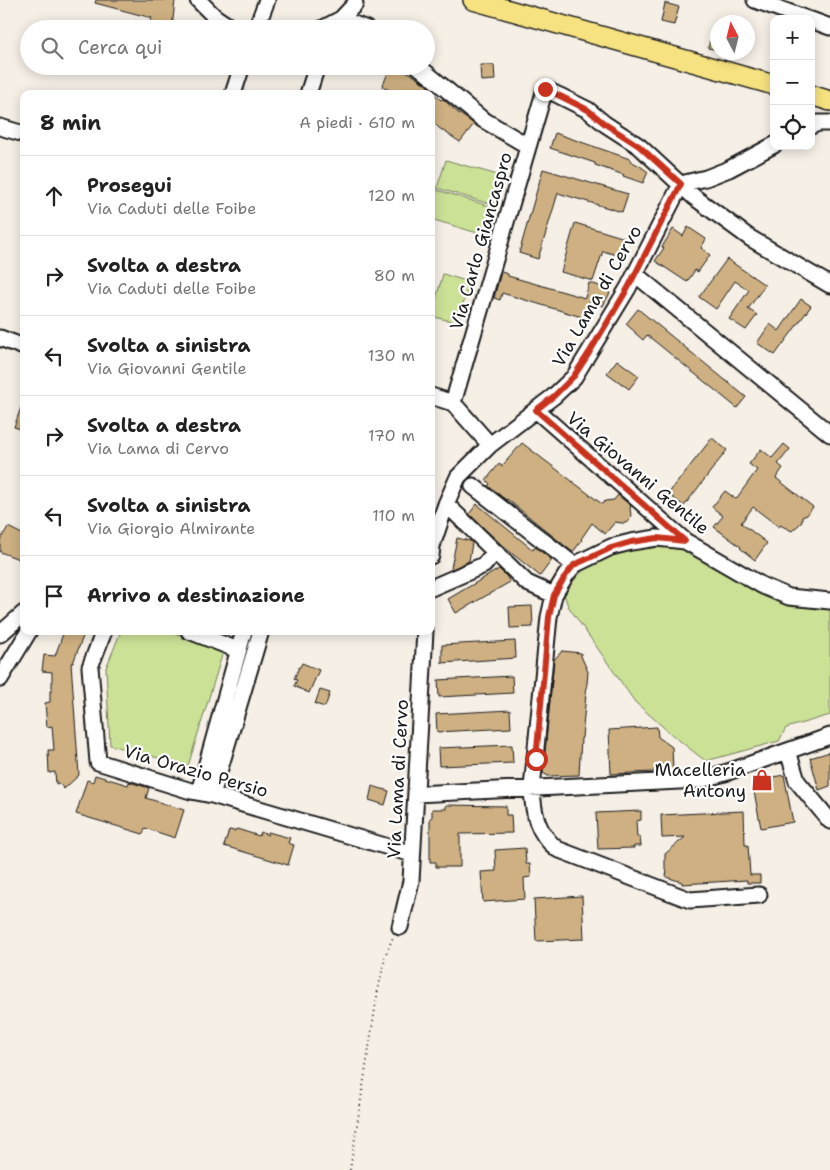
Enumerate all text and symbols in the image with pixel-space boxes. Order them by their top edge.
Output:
north arrow [710,15,755,60]
map controls [770,15,815,150]
button: + [770,15,815,60]
search box [20,20,435,75]
icon: search [38,34,66,62]
text: Cerca qui [78,35,162,60]
button: − [770,60,815,105]
route end [534,78,557,101]
button: locate [770,105,815,150]
text: 8 min [40,109,101,137]
text: A piedi · 610 m [299,112,415,133]
street label: Via Carlo Giancaspro [444,149,518,333]
text: Prosegui [87,173,172,198]
icon: ahead [40,182,68,210]
text: 120 m [368,185,415,206]
text: Via Caduti delle Foibe [87,198,256,219]
street label: Via Lama di Cervo [547,221,647,371]
text: Svolta a destra [87,253,241,278]
icon: right [40,262,68,290]
text: 80 m [374,265,415,286]
text: Via Caduti delle Foibe [87,278,256,299]
text: Svolta a sinistra [87,333,250,358]
icon: left [40,342,68,370]
text: 130 m [368,345,415,366]
text: Via Giovanni Gentile [87,358,247,379]
street label: Via Giovanni Gentile [562,406,714,540]
text: Svolta a destra [87,413,241,438]
icon: right [40,422,68,450]
text: 170 m [368,425,415,446]
text: Via Lama di Cervo [87,438,229,459]
text: Svolta a sinistra [87,493,250,518]
icon: left [40,502,68,530]
text: 110 m [372,505,415,526]
text: Via Giorgio Almirante [87,518,255,539]
icon: arrive [40,582,68,610]
text: Arrivo a destinazione [87,583,305,608]
street label: Via Lama di Cervo [382,699,414,859]
street label: Via Orazio Persio [121,739,271,803]
route start [525,748,548,771]
place label: Macelleria Antony [654,758,746,803]
shop icon: Macelleria Antony [749,767,775,793]

